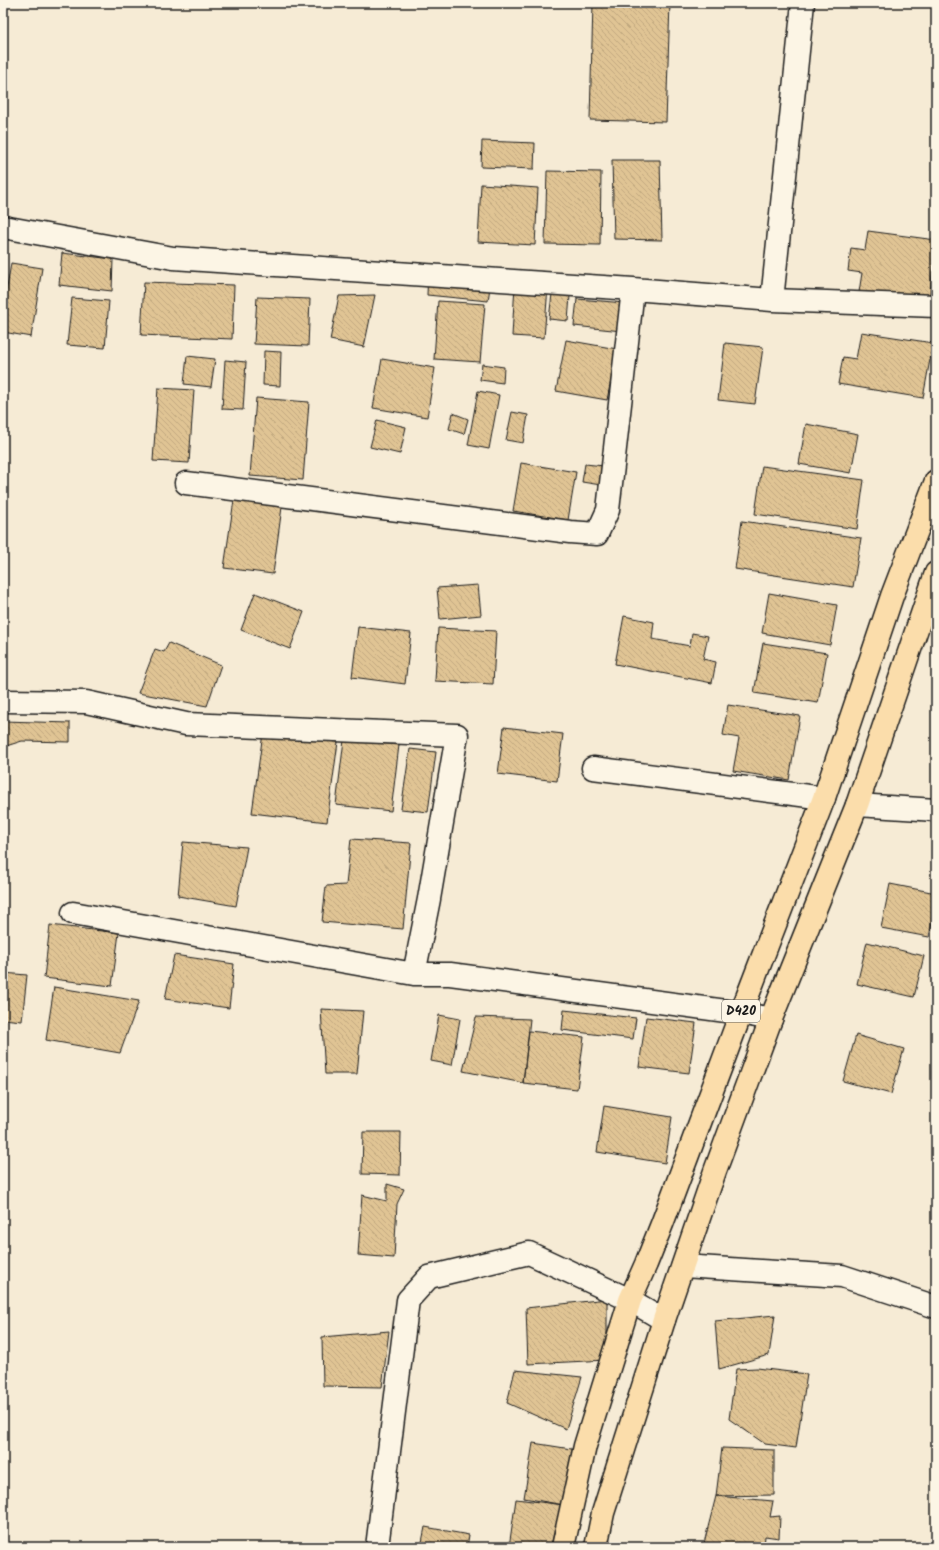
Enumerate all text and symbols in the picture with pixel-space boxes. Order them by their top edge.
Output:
road number: D420 [722,1000,760,1022]

